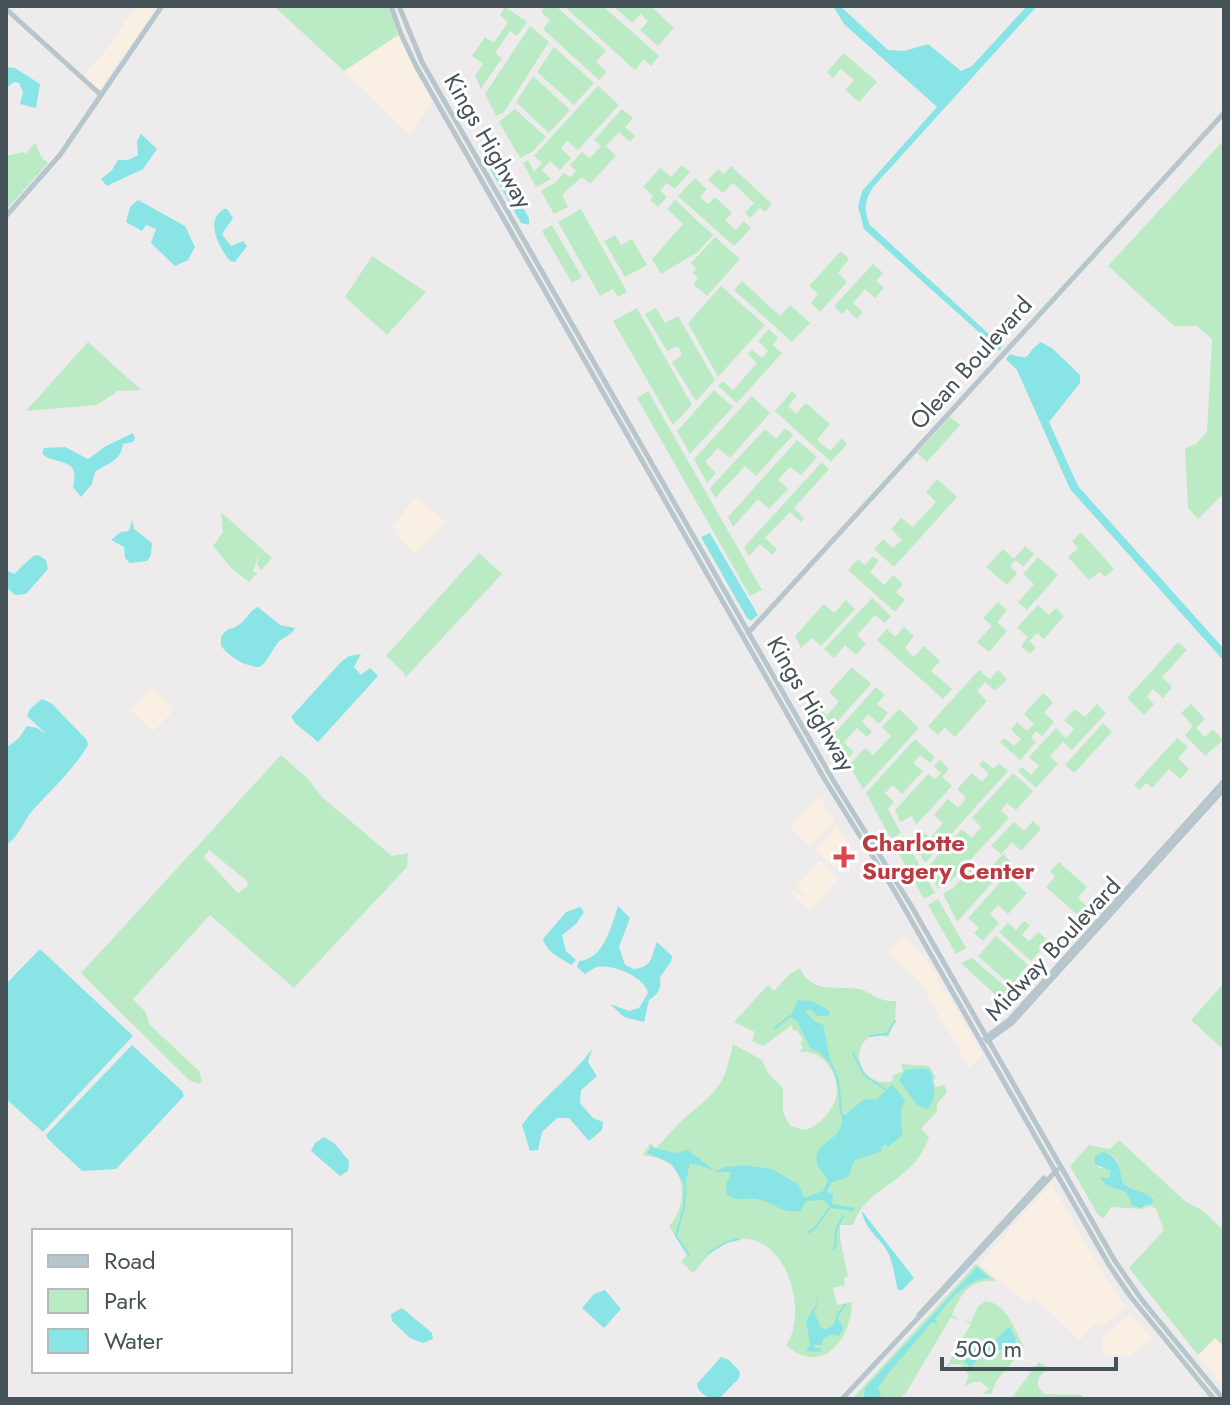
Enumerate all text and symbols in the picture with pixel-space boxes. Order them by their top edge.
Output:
street label: Kings Highway [436,67,542,215]
street label: Olean Boulevard [901,288,1040,437]
street label: Kings Highway [759,630,865,778]
place label: Charlotte Surgery Center [862,825,1035,888]
marker: Charlotte Surgery Center [833,846,855,868]
street label: Midway Boulevard [977,869,1129,1028]
legend [32,1229,292,1373]
text: Road [104,1243,156,1278]
text: Park [104,1283,147,1318]
scale bar [942,1321,1116,1371]
text: Water [104,1323,164,1358]
text: 500 m [954,1331,1022,1366]

